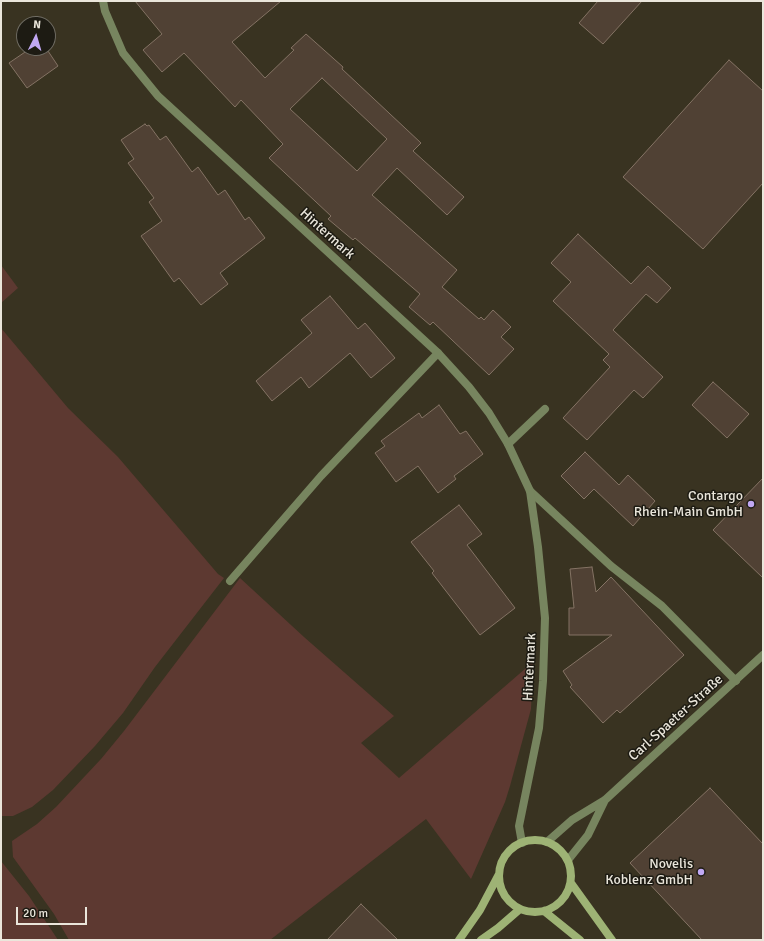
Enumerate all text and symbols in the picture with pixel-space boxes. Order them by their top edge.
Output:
north arrow [16,16,56,56]
text: N [33,18,41,31]
street label: Hintermark [296,205,358,263]
place label: Contargo Rhein-Main GmbH [634,488,743,520]
marker: Contargo Rhein-Main GmbH [746,499,756,509]
street label: Hintermark [520,632,540,702]
street label: Carl-Spaeter-Straße [625,671,727,765]
place label: Novelis Koblenz GmbH [605,856,693,888]
marker: Novelis Koblenz GmbH [696,867,706,877]
scale bar [18,899,89,925]
text: 20 m [23,906,48,921]

